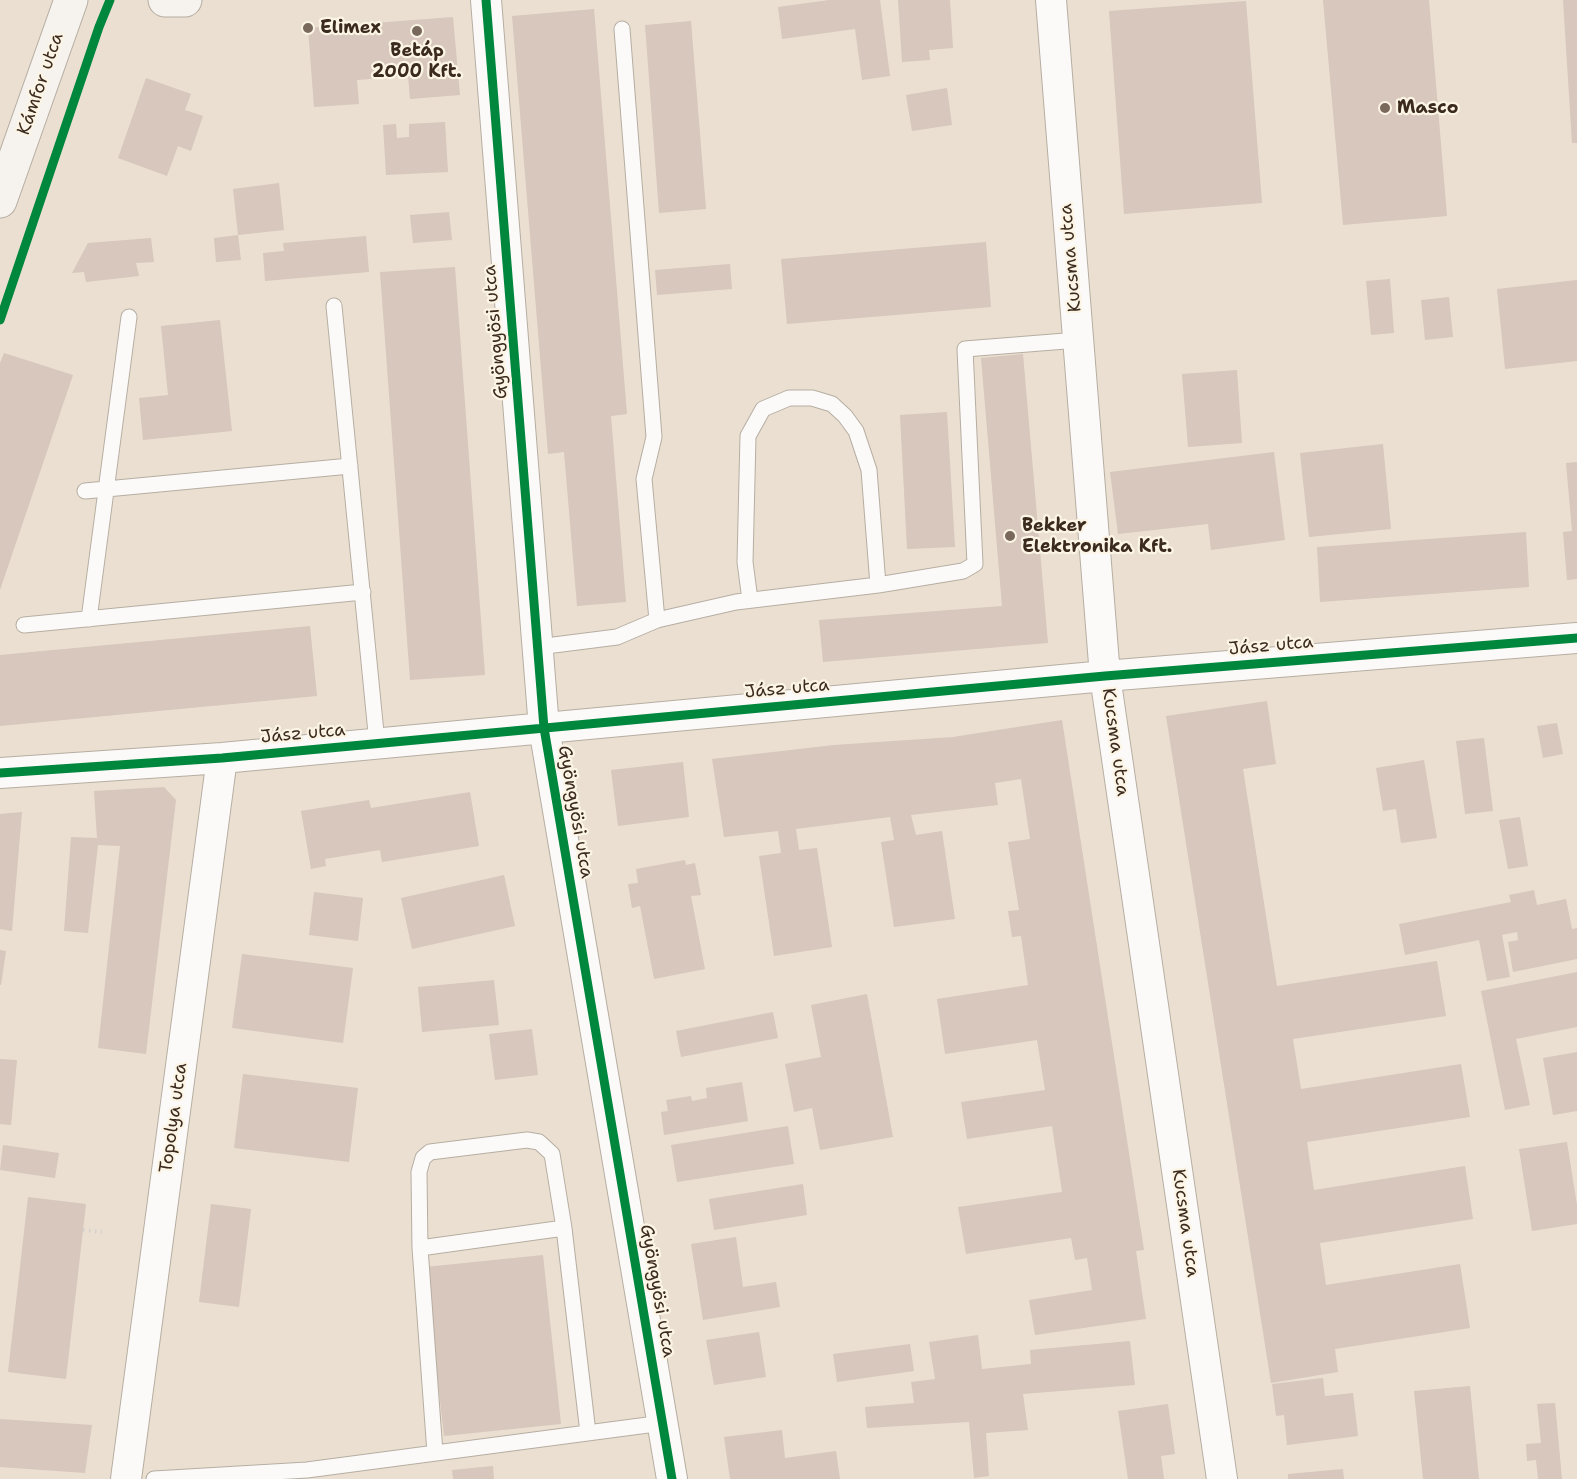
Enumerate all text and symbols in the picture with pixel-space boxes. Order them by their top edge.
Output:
place label: Elimex [320,17,381,39]
marker: Elimex [301,21,315,35]
marker: Betáp 2000 Kft. [410,24,424,38]
street label: Kámfor utca [13,30,69,138]
place label: Betáp 2000 Kft. [372,40,462,82]
place label: Masco [1397,97,1458,119]
marker: Masco [1378,101,1392,115]
street label: Kucsma utca [1056,203,1086,313]
street label: Gyöngyösi utca [479,264,513,400]
place label: Bekker Elektronika Kft. [1022,515,1172,558]
marker: Bekker Elektronika Kft. [1003,529,1017,543]
street label: Jász utca [1228,632,1314,660]
street label: Jász utca [744,675,830,703]
street label: Kucsma utca [1097,687,1133,797]
street label: Jász utca [260,720,346,748]
street label: Gyöngyösi utca [553,744,597,880]
street label: Topolya utca [156,1062,192,1174]
street label: Kucsma utca [1167,1168,1203,1278]
street label: Gyöngyösi utca [635,1223,679,1359]

